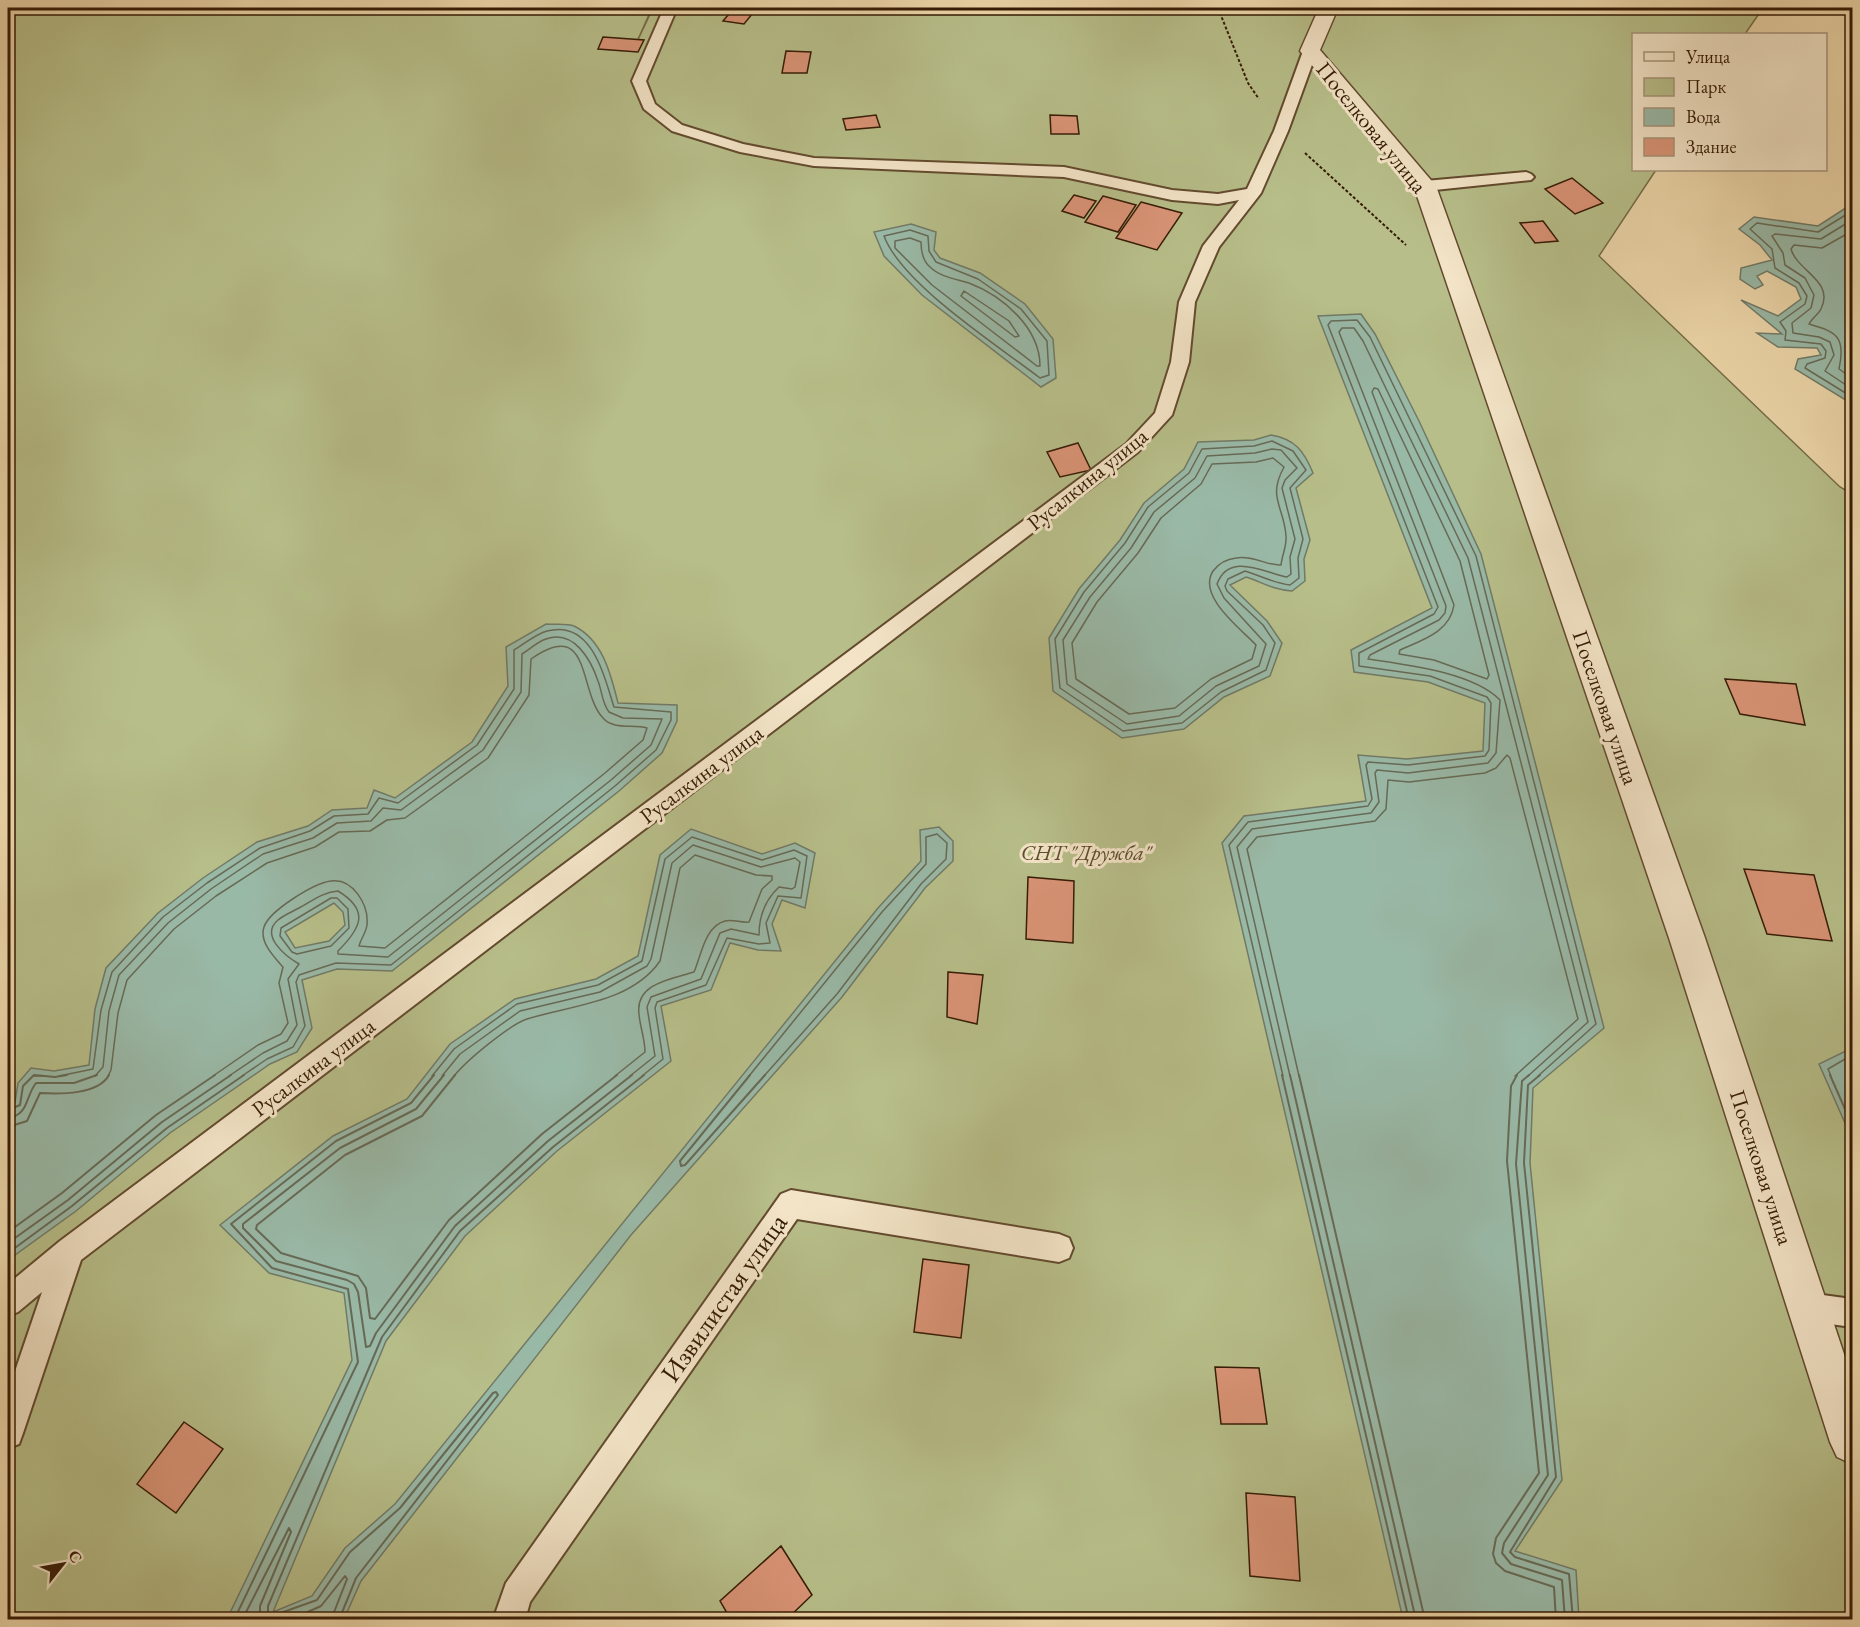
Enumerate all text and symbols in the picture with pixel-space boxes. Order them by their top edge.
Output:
legend [1632,33,1827,171]
text: Улица [1685,45,1731,68]
street label: Поселковая улица [1310,55,1434,199]
text: Парк [1686,75,1726,98]
text: Вода [1686,105,1721,128]
text: Здание [1686,135,1736,158]
street label: Русалкина улица [1021,422,1154,537]
street label: Поселковая улица [1566,626,1646,788]
street label: Русалкина улица [634,718,769,830]
park label: СНТ "Дружба" [1021,838,1154,867]
street label: Русалкина улица [246,1011,381,1123]
street label: Поселковая улица [1723,1086,1800,1249]
street label: Извилистая улица [652,1206,795,1389]
north arrow [33,1534,93,1594]
text: С [64,1546,87,1567]

